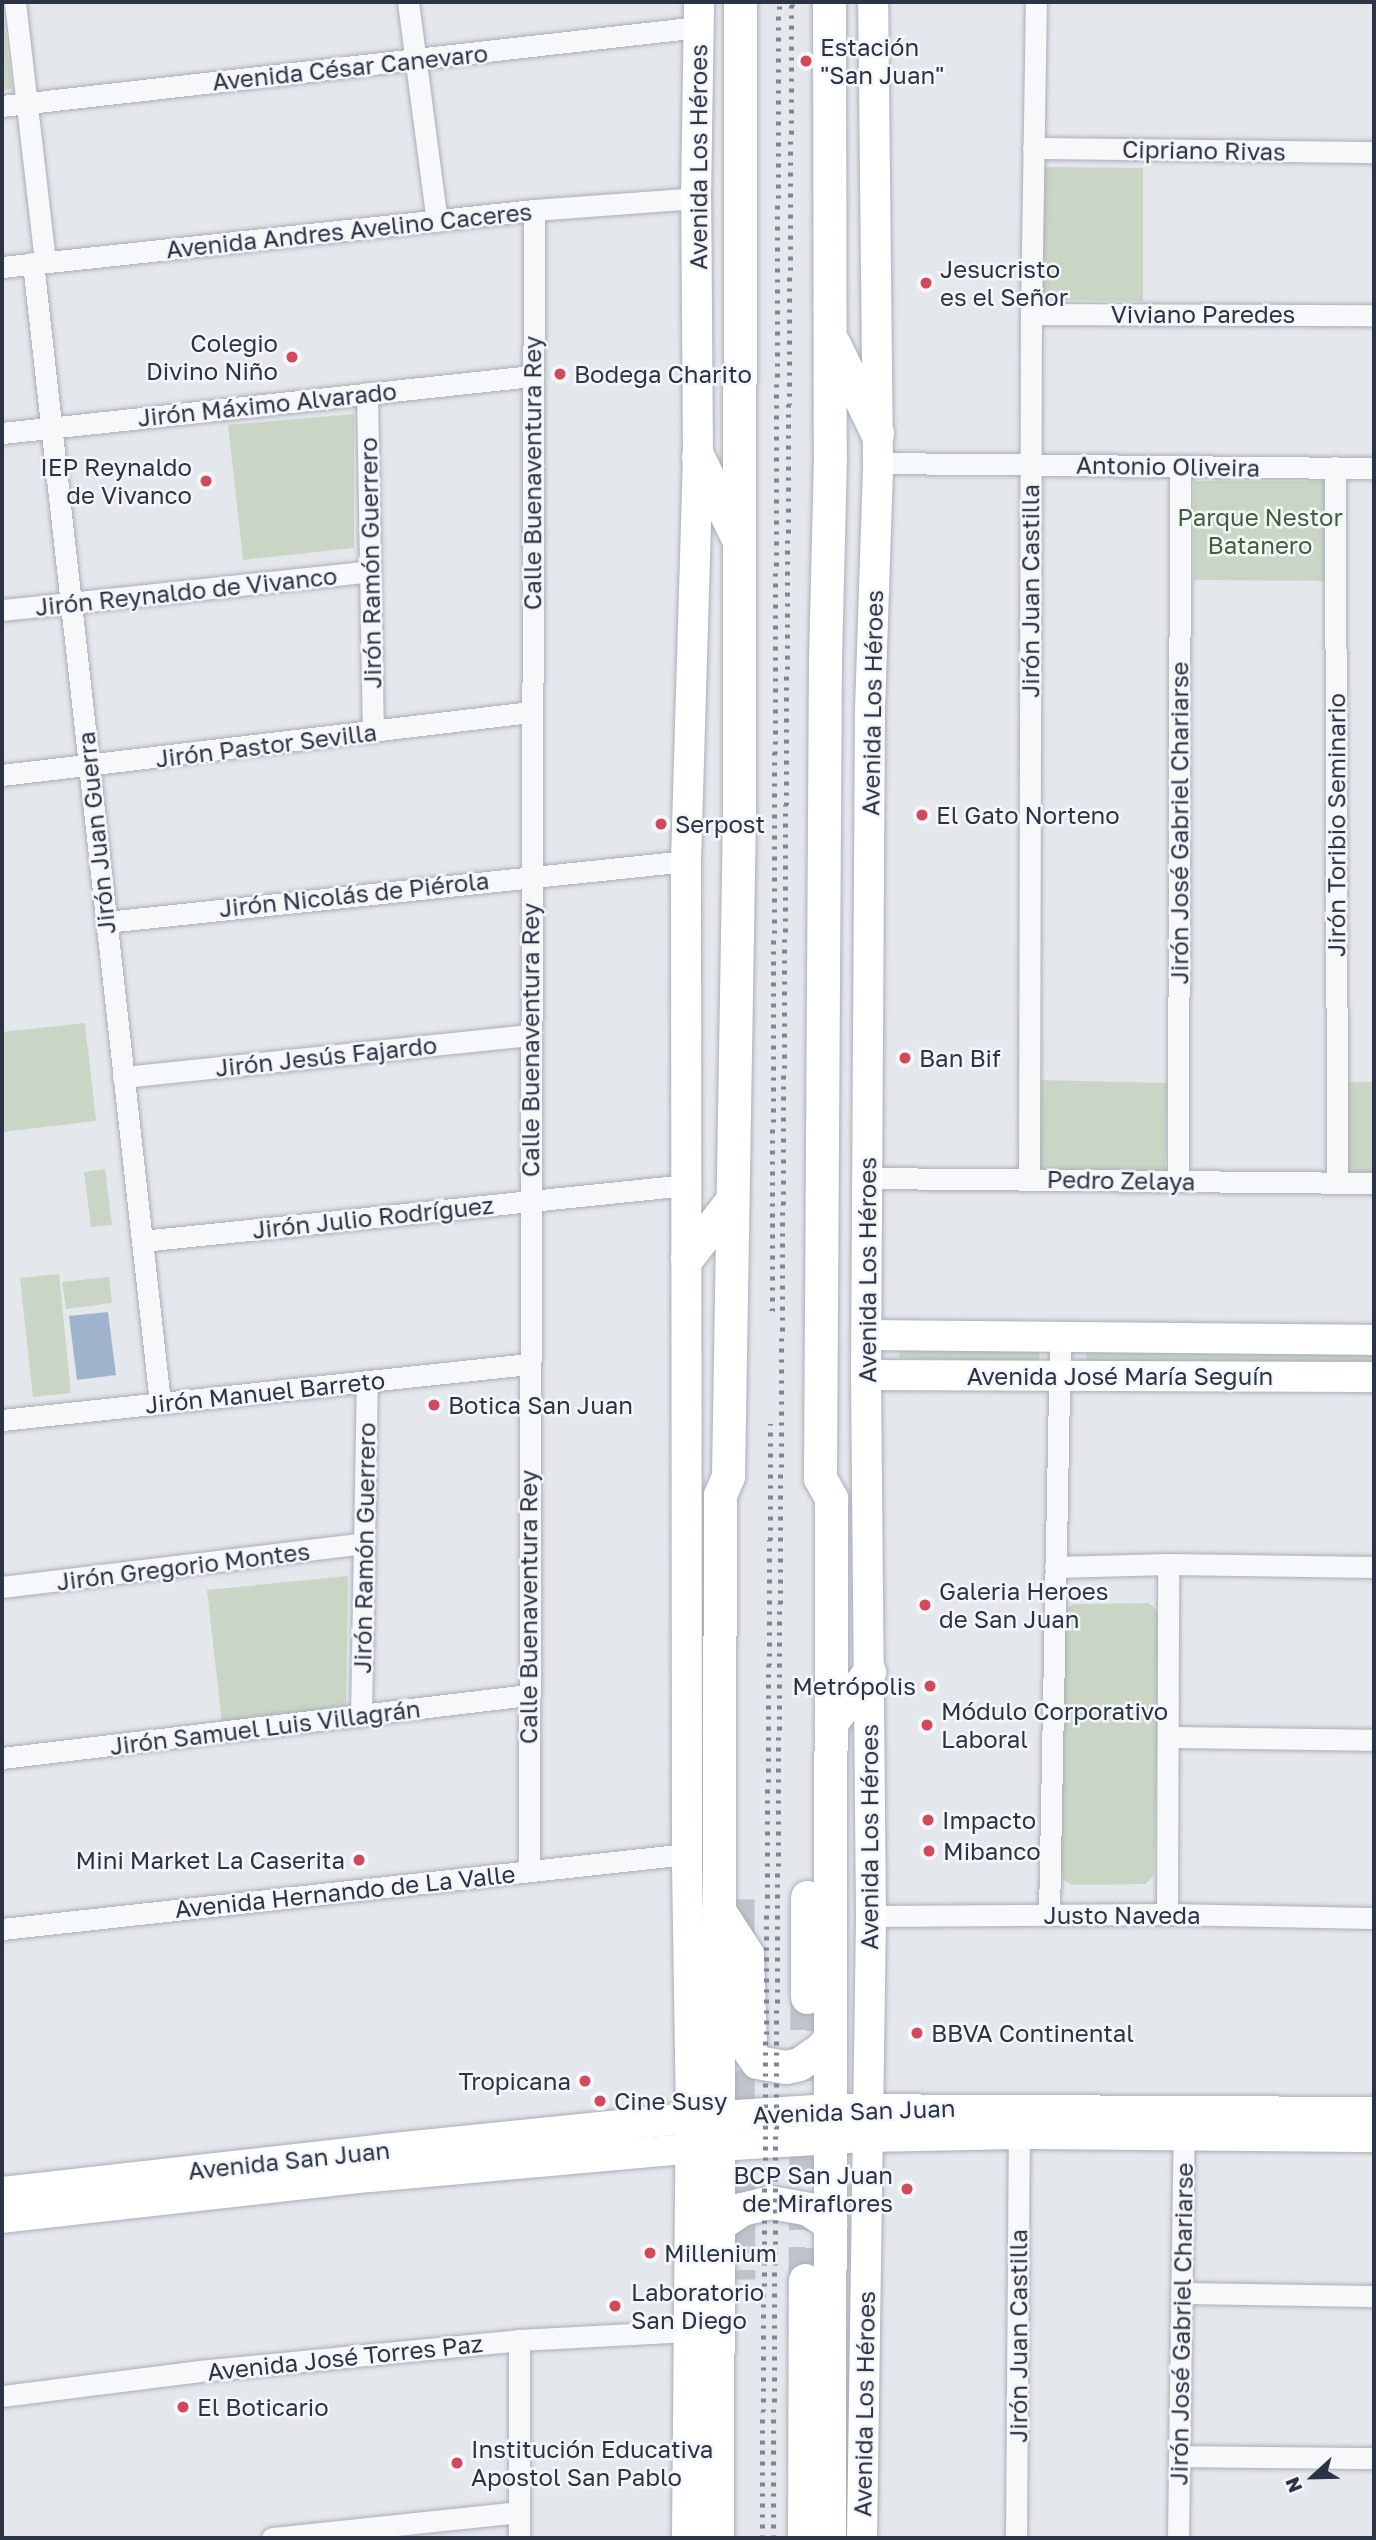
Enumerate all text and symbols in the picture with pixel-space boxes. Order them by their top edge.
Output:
place label: Estación "San Juan" [820,33,944,89]
street label: Avenida César Canevaro [211,38,489,96]
street label: Avenida Los Héroes [684,44,712,270]
marker: Estación "San Juan" [798,53,814,69]
street label: Cipriano Rivas [1122,134,1286,166]
street label: Avenida Andres Avelino Caceres [165,196,533,264]
place label: Jesucristo es el Señor [940,255,1068,311]
marker: Jesucristo es el Señor [918,275,934,291]
street label: Viviano Paredes [1111,300,1295,328]
place label: Colegio Divino Niño [146,329,278,385]
street label: Calle Buenaventura Rey [518,336,546,610]
marker: Colegio Divino Niño [284,349,300,365]
place label: Bodega Charito [574,360,752,388]
marker: Bodega Charito [552,366,568,382]
street label: Jirón Máximo Alvarado [136,376,398,432]
street label: Jirón Ramón Guerrero [353,437,387,689]
street label: Antonio Oliveira [1076,450,1260,482]
place label: IEP Reynaldo de Vivanco [40,453,192,509]
marker: IEP Reynaldo de Vivanco [198,473,214,489]
street label: Jirón Juan Castilla [1016,484,1044,698]
park label: Parque Nestor Batanero [1177,503,1343,559]
street label: Jirón Reynaldo de Vivanco [34,561,338,621]
street label: Avenida Los Héroes [856,590,888,816]
street label: Jirón José Gabriel Chariarse [1165,661,1193,985]
street label: Jirón Toribio Seminario [1322,693,1350,957]
street label: Jirón Pastor Sevilla [154,717,378,773]
street label: Jirón Juan Guerra [71,730,121,936]
place label: El Gato Norteno [936,801,1120,829]
marker: El Gato Norteno [914,807,930,823]
place label: Serpost [675,810,765,838]
marker: Serpost [653,816,669,832]
street label: Jirón Nicolás de Piérola [217,865,491,923]
street label: Calle Buenaventura Rey [516,903,544,1177]
street label: Jirón Jesús Fajardo [214,1030,438,1082]
place label: Ban Bif [919,1044,1001,1072]
marker: Ban Bif [897,1050,913,1066]
street label: Avenida Los Héroes [853,1157,881,1383]
street label: Pedro Zelaya [1046,1164,1196,1196]
street label: Jirón Julio Rodríguez [251,1190,495,1244]
street label: Avenida José María Seguín [967,1362,1273,1390]
street label: Jirón Manuel Barreto [144,1365,386,1419]
place label: Botica San Juan [448,1391,633,1419]
marker: Botica San Juan [426,1397,442,1413]
street label: Jirón Ramón Guerrero [347,1422,381,1674]
street label: Calle Buenaventura Rey [514,1470,542,1744]
street label: Jirón Gregorio Montes [55,1536,311,1596]
place label: Galeria Heroes de San Juan [939,1577,1109,1633]
marker: Galeria Heroes de San Juan [917,1597,933,1613]
place label: Metrópolis [792,1672,916,1700]
marker: Metrópolis [922,1678,938,1694]
street label: Jirón Samuel Luis Villagrán [108,1694,422,1760]
place label: Módulo Corporativo Laboral [941,1697,1168,1753]
marker: Módulo Corporativo Laboral [919,1717,935,1733]
street label: Avenida Los Héroes [855,1724,883,1950]
place label: Impacto [942,1806,1036,1834]
marker: Impacto [920,1812,936,1828]
place label: Mibanco [943,1837,1041,1865]
marker: Mibanco [921,1843,937,1859]
place label: Mini Market La Caserita [76,1846,345,1874]
marker: Mini Market La Caserita [351,1852,367,1868]
street label: Avenida Hernando de La Valle [173,1859,517,1923]
street label: Justo Naveda [1043,1901,1201,1929]
place label: BBVA Continental [931,2019,1134,2047]
marker: BBVA Continental [909,2025,925,2041]
place label: Tropicana [459,2067,571,2095]
marker: Tropicana [577,2073,593,2089]
place label: Cine Susy [614,2087,727,2115]
marker: Cine Susy [592,2093,608,2109]
street label: Avenida San Juan [752,2093,956,2129]
street label: Avenida San Juan [187,2135,391,2185]
place label: BCP San Juan de Miraflores [733,2161,893,2217]
street label: Jirón José Gabriel Chariarse [1164,2162,1198,2486]
marker: BCP San Juan de Miraflores [899,2181,915,2197]
street label: Jirón Juan Castilla [1004,2229,1032,2443]
place label: Millenium [664,2239,777,2267]
marker: Millenium [642,2245,658,2261]
place label: Laboratorio San Diego [631,2278,764,2334]
street label: Avenida Los Héroes [848,2291,880,2517]
marker: Laboratorio San Diego [605,2296,625,2316]
street label: Avenida José Torres Paz [206,2328,484,2386]
place label: El Boticario [197,2393,329,2421]
marker: El Boticario [175,2399,191,2415]
place label: Institución Educativa Apostol San Pablo [471,2435,713,2491]
north arrow [1278,2442,1348,2512]
marker: Institución Educativa Apostol San Pablo [449,2455,465,2471]
text: N [1280,2474,1306,2496]

